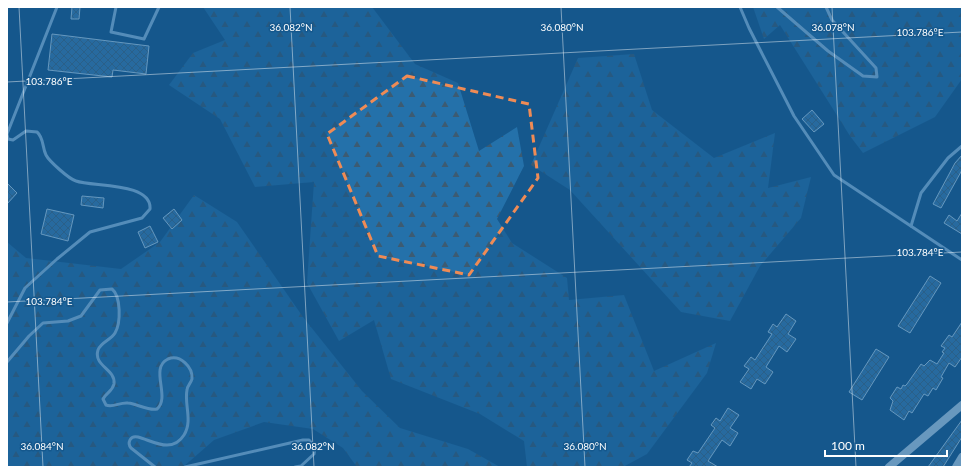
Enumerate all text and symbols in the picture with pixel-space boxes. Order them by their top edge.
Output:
text: 36.082°N [269,21,313,33]
text: 36.080°N [540,21,584,33]
text: 36.078°N [811,21,855,33]
text: 103.786°E [896,26,944,38]
text: 103.786°E [25,75,73,87]
text: 103.784°E [896,246,944,258]
text: 103.784°E [25,295,73,307]
scale bar [825,432,947,458]
text: 100 m [831,438,865,453]
text: 36.084°N [20,440,64,452]
text: 36.082°N [291,440,335,452]
text: 36.080°N [563,440,607,452]

